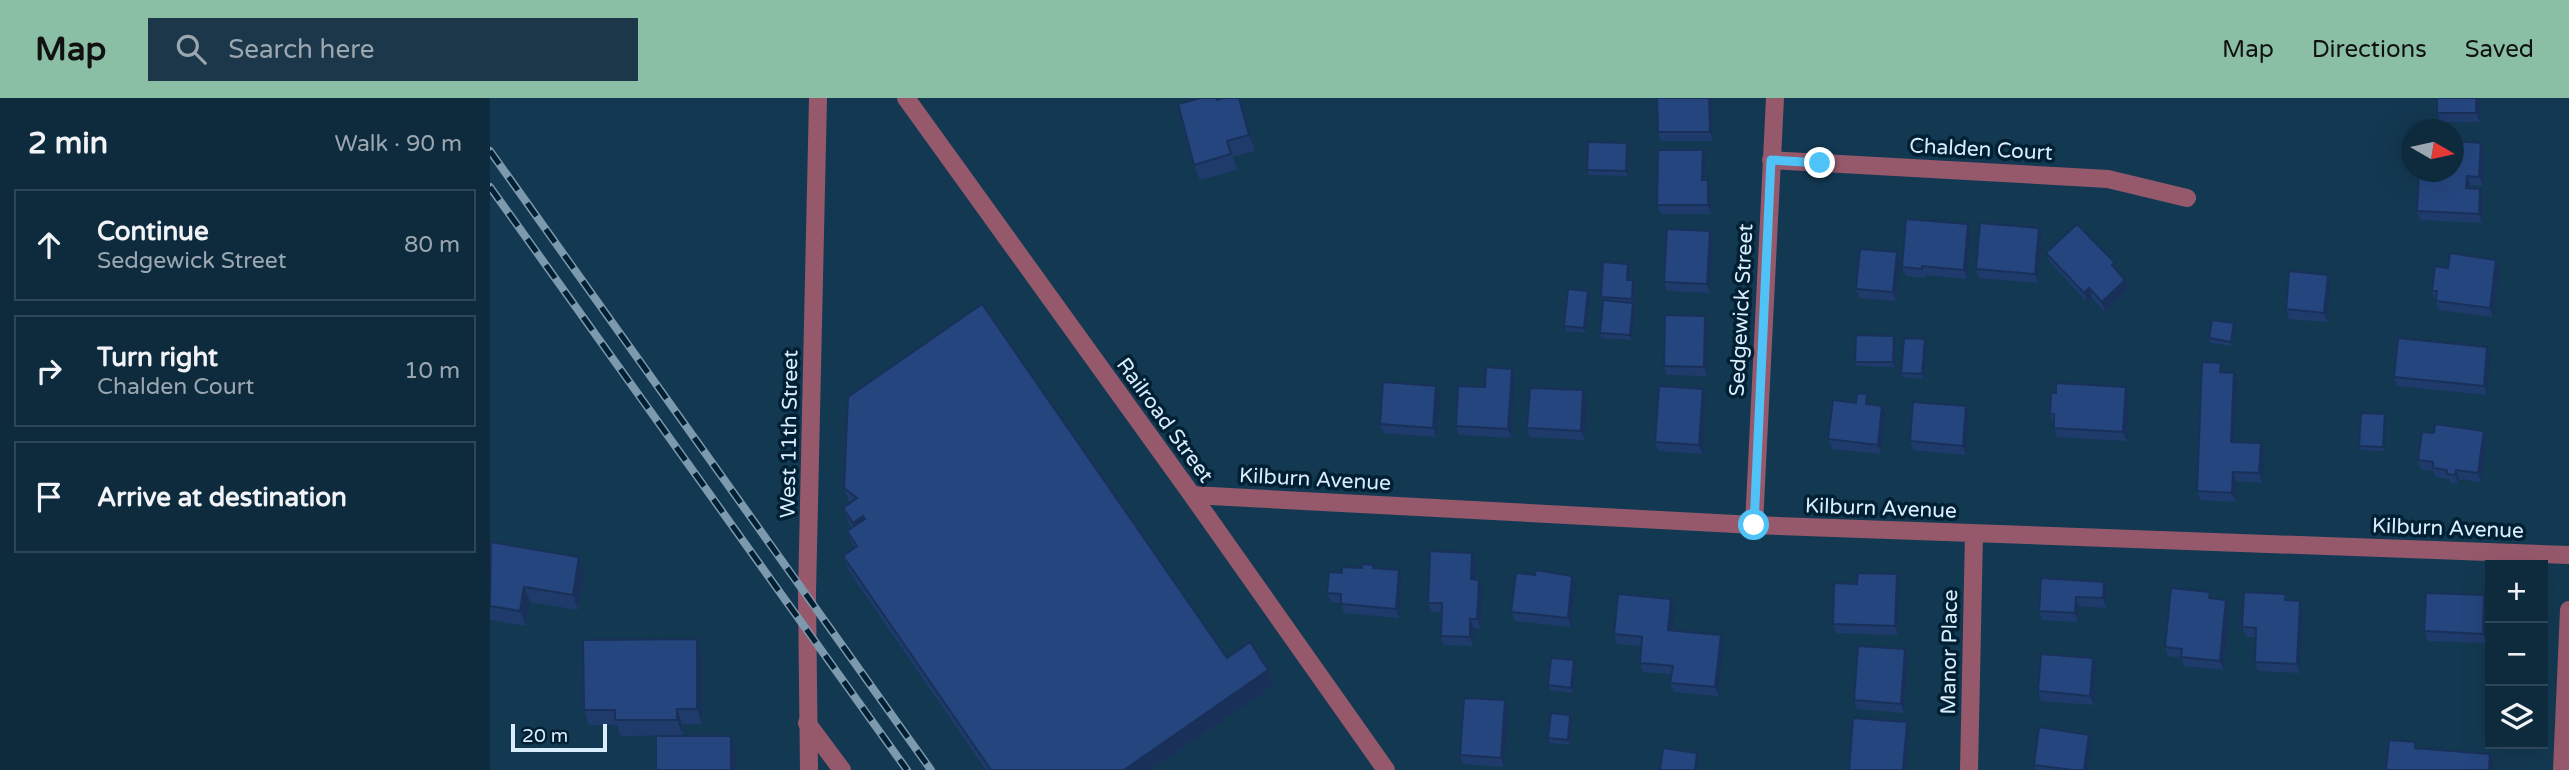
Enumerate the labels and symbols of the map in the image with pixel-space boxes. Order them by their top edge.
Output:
north arrow [2401,119,2464,182]
street label: Chalden Court [1909,133,2053,166]
route end [1804,147,1835,178]
street label: Sedgewick Street [1724,223,1759,397]
street label: West 11th Street [776,350,803,518]
street label: Railroad Street [1111,353,1218,488]
street label: Kilburn Avenue [1238,463,1392,496]
street label: Kilburn Avenue [1805,493,1957,524]
route start [1738,509,1769,540]
street label: Kilburn Avenue [2372,513,2524,544]
street label: Manor Place [1936,589,1963,715]
scale bar [511,721,607,753]

